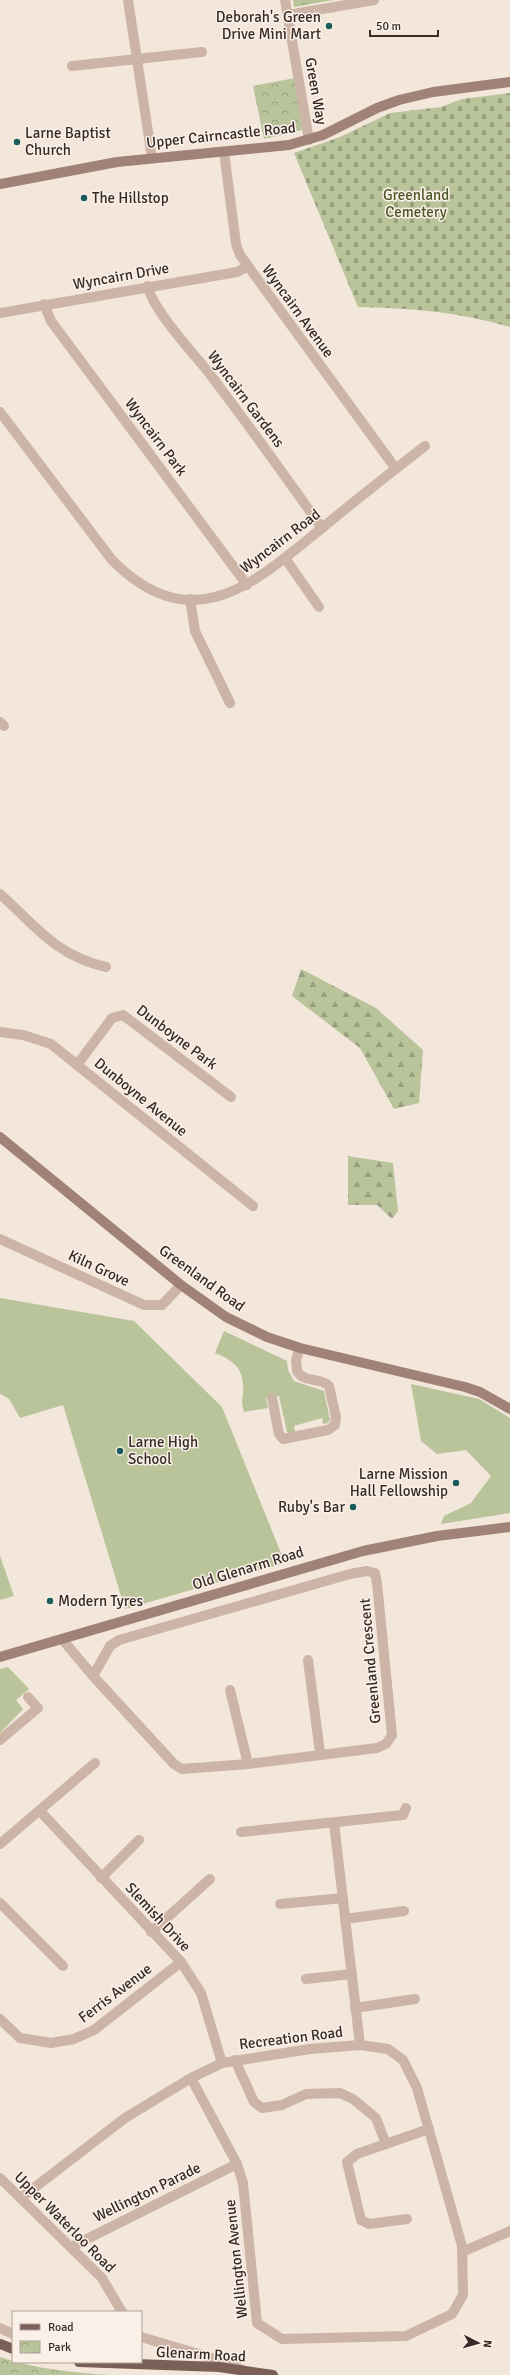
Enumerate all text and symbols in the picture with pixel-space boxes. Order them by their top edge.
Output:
place label: Deborah's Green Drive Mini Mart [216,8,321,43]
scale bar [370,12,438,38]
text: 50 m [376,19,401,34]
marker: Deborah's Green Drive Mini Mart [324,21,334,31]
street label: Green Way [301,56,331,126]
street label: Upper Cairncastle Road [145,118,297,152]
place label: Larne Baptist Church [25,124,111,159]
marker: Larne Baptist Church [12,137,22,147]
park label: Greenland Cemetery [383,186,449,221]
place label: The Hillstop [92,189,169,207]
marker: The Hillstop [79,193,89,203]
street label: Wyncairn Drive [72,259,170,293]
street label: Wyncairn Avenue [258,261,338,361]
street label: Wyncairn Gardens [204,347,289,451]
street label: Wyncairn Park [121,395,191,480]
street label: Wyncairn Road [236,505,324,577]
street label: Dunboyne Park [133,1001,221,1073]
street label: Dunboyne Avenue [91,1054,191,1140]
street label: Greenland Road [156,1241,248,1315]
street label: Kiln Grove [65,1246,133,1290]
place label: Larne High School [128,1433,198,1468]
marker: Larne High School [115,1446,125,1456]
place label: Larne Mission Hall Fellowship [350,1465,448,1500]
marker: Larne Mission Hall Fellowship [451,1478,461,1488]
place label: Ruby's Bar [278,1498,345,1516]
marker: Ruby's Bar [348,1502,358,1512]
street label: Old Glenarm Road [190,1542,306,1593]
place label: Modern Tyres [58,1592,143,1610]
marker: Modern Tyres [45,1596,55,1606]
street label: Greenland Crescent [356,1598,384,1724]
street label: Slemish Drive [122,1879,194,1955]
street label: Ferris Avenue [75,1960,155,2026]
street label: Recreation Road [238,2023,344,2053]
street label: Wellington Parade [90,2158,204,2226]
street label: Upper Waterloo Road [11,2168,119,2276]
street label: Wellington Avenue [221,2199,251,2319]
legend [12,2311,142,2363]
text: Road [48,2320,74,2335]
north arrow [458,2323,498,2363]
text: Park [48,2340,71,2355]
text: N [481,2340,494,2348]
street label: Glenarm Road [156,2343,246,2365]

